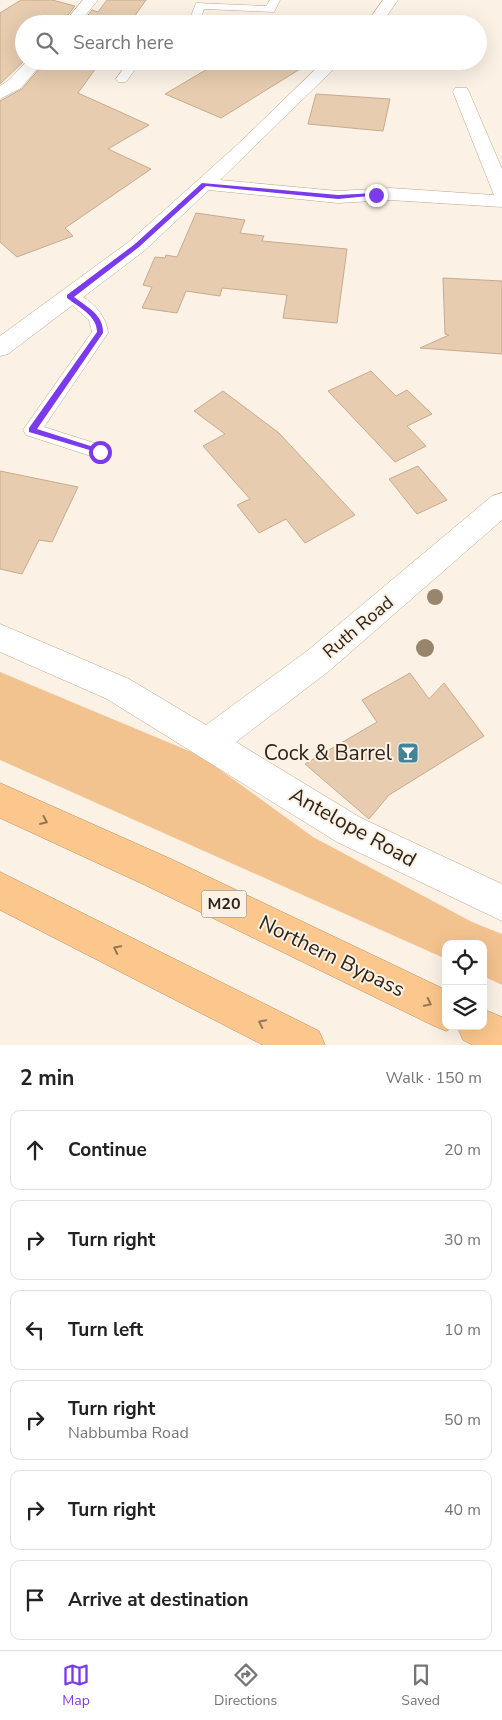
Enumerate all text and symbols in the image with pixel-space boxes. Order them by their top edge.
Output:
search box [15,15,487,70]
icon: search [33,29,61,57]
text: Search here [73,30,174,56]
route end [365,184,388,207]
route start [89,441,112,464]
street label: Ruth Road [318,590,398,664]
place label: Cock & Barrel [264,739,393,767]
bar icon: Cock & Barrel [396,741,420,765]
street label: Antelope Road [284,781,422,873]
one-way arrow [39,814,48,825]
road number: M20 [202,891,246,918]
street label: Northern Bypass [254,909,410,1003]
map controls [442,940,487,1030]
button: locate [442,940,487,985]
one-way arrow [113,945,122,955]
button: layers [442,985,487,1030]
one-way arrow [423,996,432,1006]
one-way arrow [258,1019,267,1029]
text: 2 min [20,1064,74,1092]
text: Walk · 150 m [386,1067,482,1089]
icon: ahead [21,1136,49,1164]
text: Continue [68,1137,147,1163]
text: 20 m [444,1139,481,1161]
icon: right [21,1226,49,1254]
text: Turn right [68,1227,155,1253]
text: 30 m [444,1229,481,1251]
icon: left [21,1316,49,1344]
text: Turn left [68,1317,143,1343]
text: 10 m [444,1319,481,1341]
text: Turn right [68,1396,155,1422]
icon: right [21,1406,49,1434]
text: 50 m [444,1409,481,1431]
text: Nabbumba Road [68,1422,189,1444]
icon: right [21,1496,49,1524]
text: Turn right [68,1497,155,1523]
text: 40 m [444,1499,481,1521]
icon: arrive [21,1586,49,1614]
text: Arrive at destination [68,1587,249,1613]
tab: Map [62,1661,90,1710]
tab: Directions [214,1661,277,1710]
tab: Saved [401,1661,440,1710]

